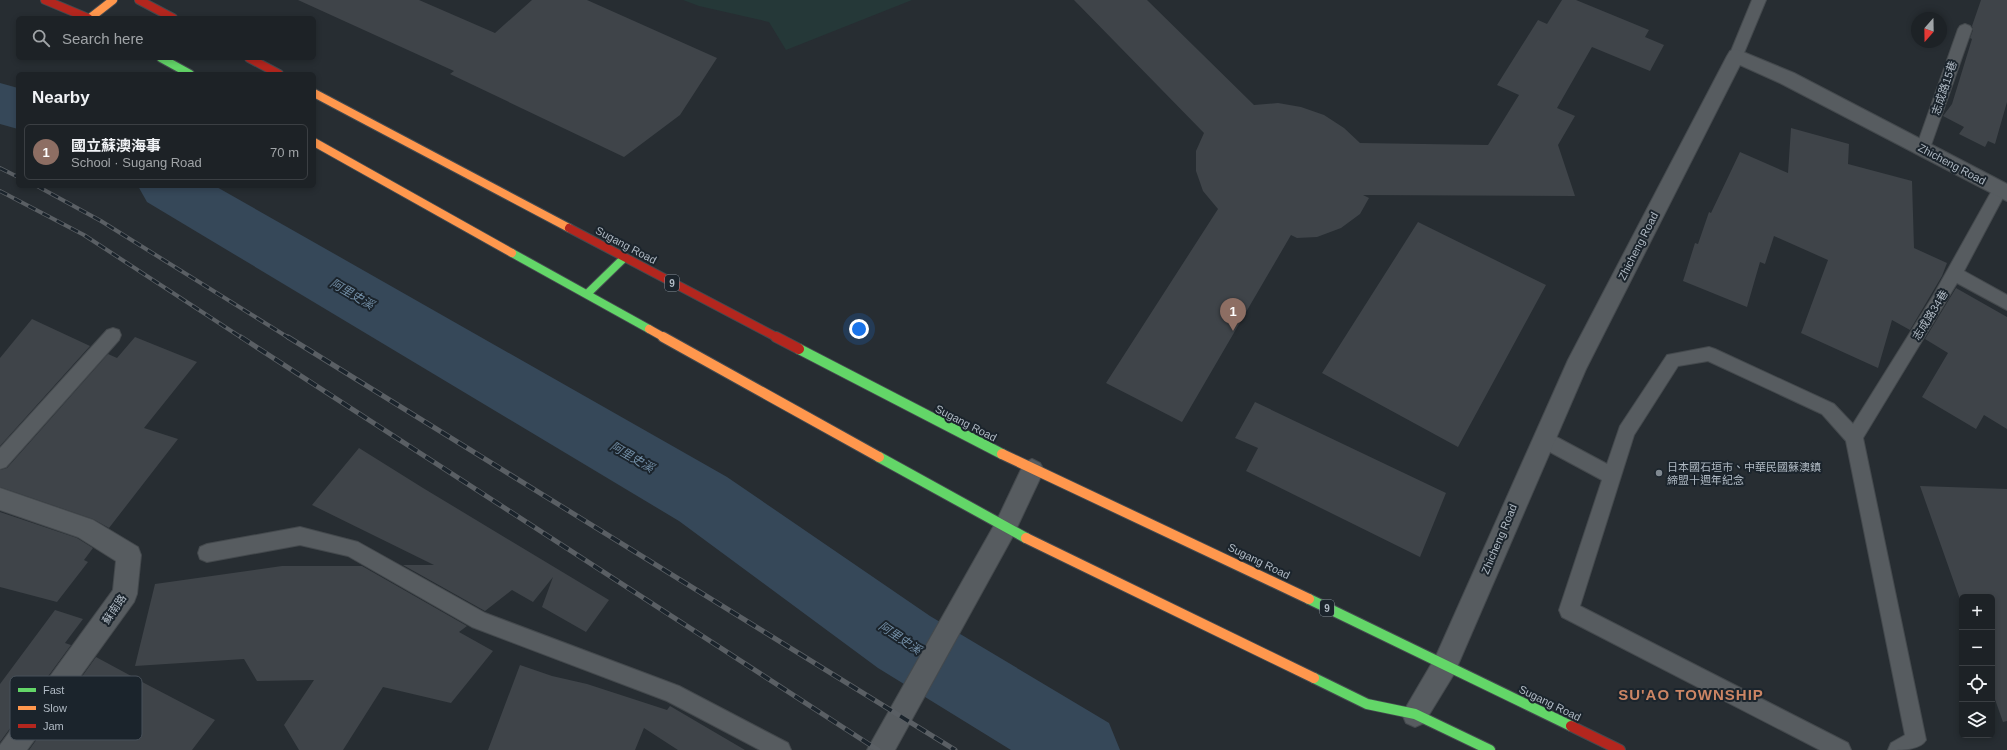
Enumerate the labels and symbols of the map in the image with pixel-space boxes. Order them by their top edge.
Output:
north arrow [1911,12,1947,48]
street label: 志成路15巷 [1929,59,1959,117]
street label: Zhicheng Road [1916,141,1988,187]
street label: Zhicheng Road [1616,210,1660,282]
street label: Sugang Road [593,224,659,266]
road number: 9 [665,275,679,291]
water label: 阿里史溪 [328,276,378,313]
street label: 志成路34巷 [1910,288,1950,342]
pin: 1 [1220,298,1246,331]
your location [849,319,869,339]
street label: Sugang Road [933,402,999,444]
water label: 阿里史溪 [608,439,658,476]
place label: 日本國石垣市、中華民國蘇澳鎮 締盟十週年紀念 [1667,461,1821,486]
marker: 日本國石垣市、中華民國蘇澳鎮 締盟十週年紀念 [1654,468,1664,478]
street label: Zhicheng Road [1479,502,1519,576]
street label: Sugang Road [1226,541,1292,581]
street label: 蘇南路 [100,592,128,626]
road number: 9 [1320,600,1334,616]
water label: 阿里史溪 [876,619,925,658]
legend [10,676,142,740]
street label: Sugang Road [1517,683,1583,723]
text: Fast [43,684,64,696]
district label: SU'AO TOWNSHIP [1618,686,1764,703]
text: Slow [43,702,67,714]
text: Jam [43,720,64,732]

